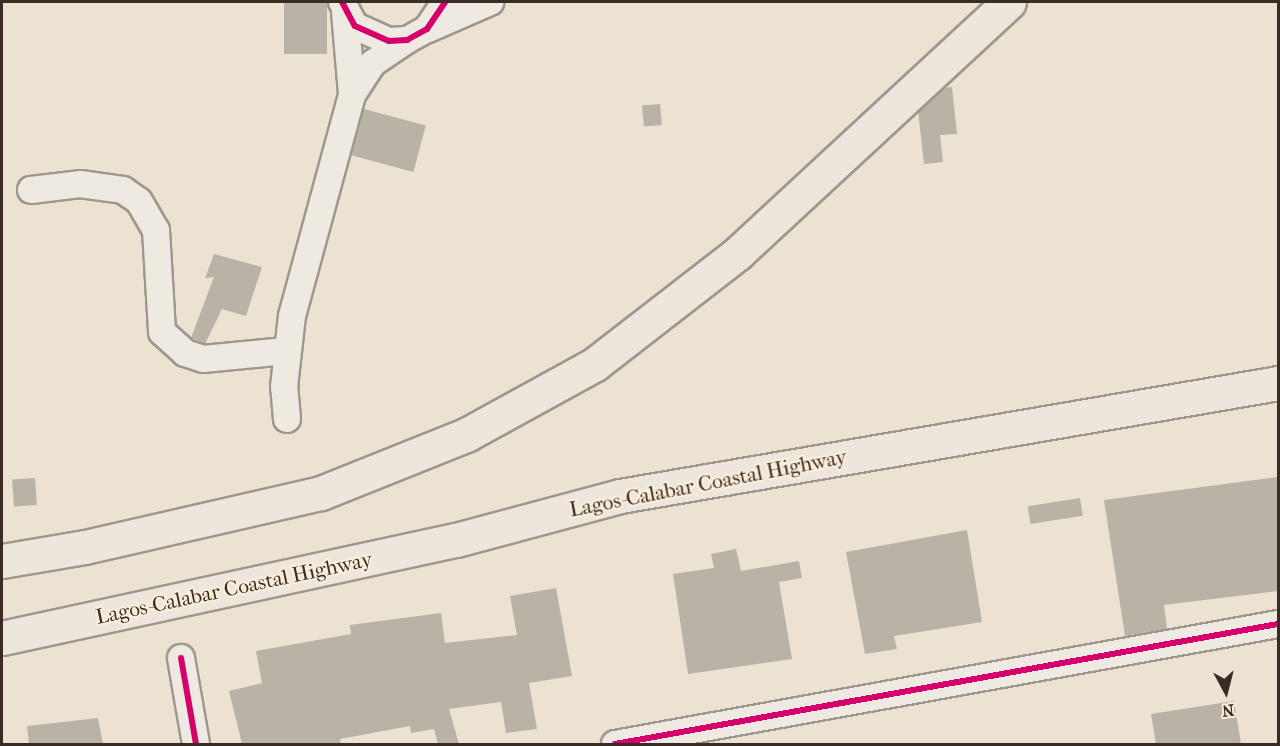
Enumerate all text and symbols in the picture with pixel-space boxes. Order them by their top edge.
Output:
street label: Lagos-Calabar Coastal Highway [567,444,849,522]
street label: Lagos-Calabar Coastal Highway [93,546,375,630]
north arrow [1196,662,1256,722]
text: N [1221,700,1235,721]

